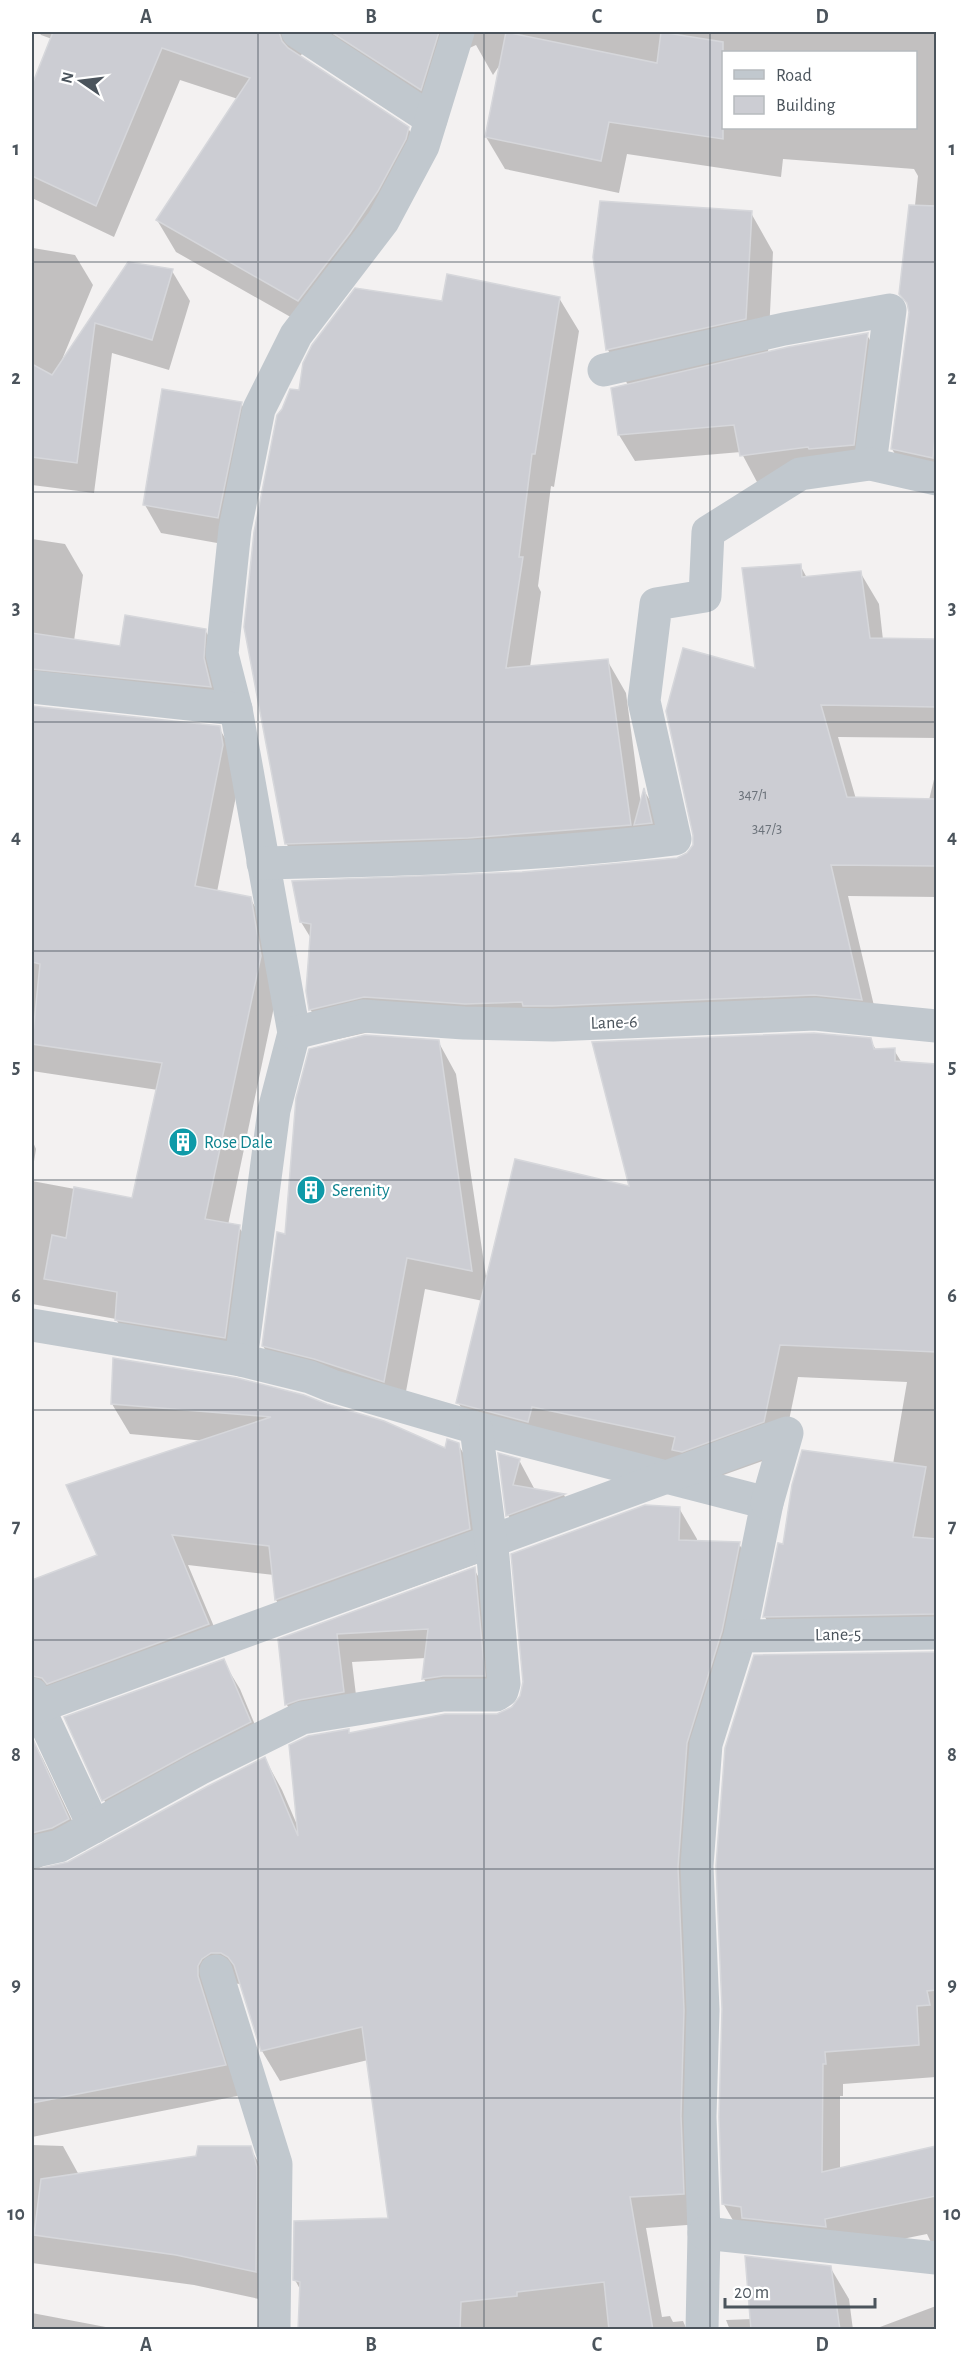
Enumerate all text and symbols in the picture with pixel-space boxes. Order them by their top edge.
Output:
text: A [140,7,152,27]
text: B [365,7,377,27]
text: C [592,7,603,27]
text: D [815,7,829,27]
north arrow [51,51,111,111]
legend [722,51,917,129]
text: Road [776,67,812,85]
text: N [58,70,77,85]
text: Building [776,97,836,115]
text: 1 [12,139,20,159]
text: 1 [948,139,956,159]
text: 2 [11,368,21,388]
text: 2 [947,368,957,388]
text: 3 [12,598,20,618]
text: 3 [948,598,956,618]
house number: 347/1 [738,787,768,802]
house number: 347/3 [752,821,782,836]
text: 4 [11,827,21,847]
text: 4 [947,827,957,847]
street label: Lane-6 [590,1013,638,1033]
text: 5 [12,1057,20,1077]
text: 5 [948,1057,956,1077]
building icon: Rose Dale [167,1126,199,1158]
place label: Rose Dale [204,1134,273,1152]
building icon: Serenity [295,1174,327,1206]
place label: Serenity [332,1182,390,1200]
text: 6 [11,1286,21,1306]
text: 6 [947,1286,957,1306]
text: 7 [12,1516,21,1536]
text: 7 [948,1516,957,1536]
street label: Lane-5 [815,1626,861,1644]
text: 8 [11,1745,21,1765]
text: 8 [947,1745,957,1765]
text: 9 [11,1975,21,1995]
text: 9 [947,1975,957,1995]
text: 10 [7,2204,25,2224]
text: 10 [943,2204,961,2224]
scale bar [725,2271,875,2309]
text: 20 m [734,2284,769,2302]
text: A [140,2335,152,2355]
text: B [365,2335,377,2355]
text: C [592,2335,603,2355]
text: D [815,2335,829,2355]

